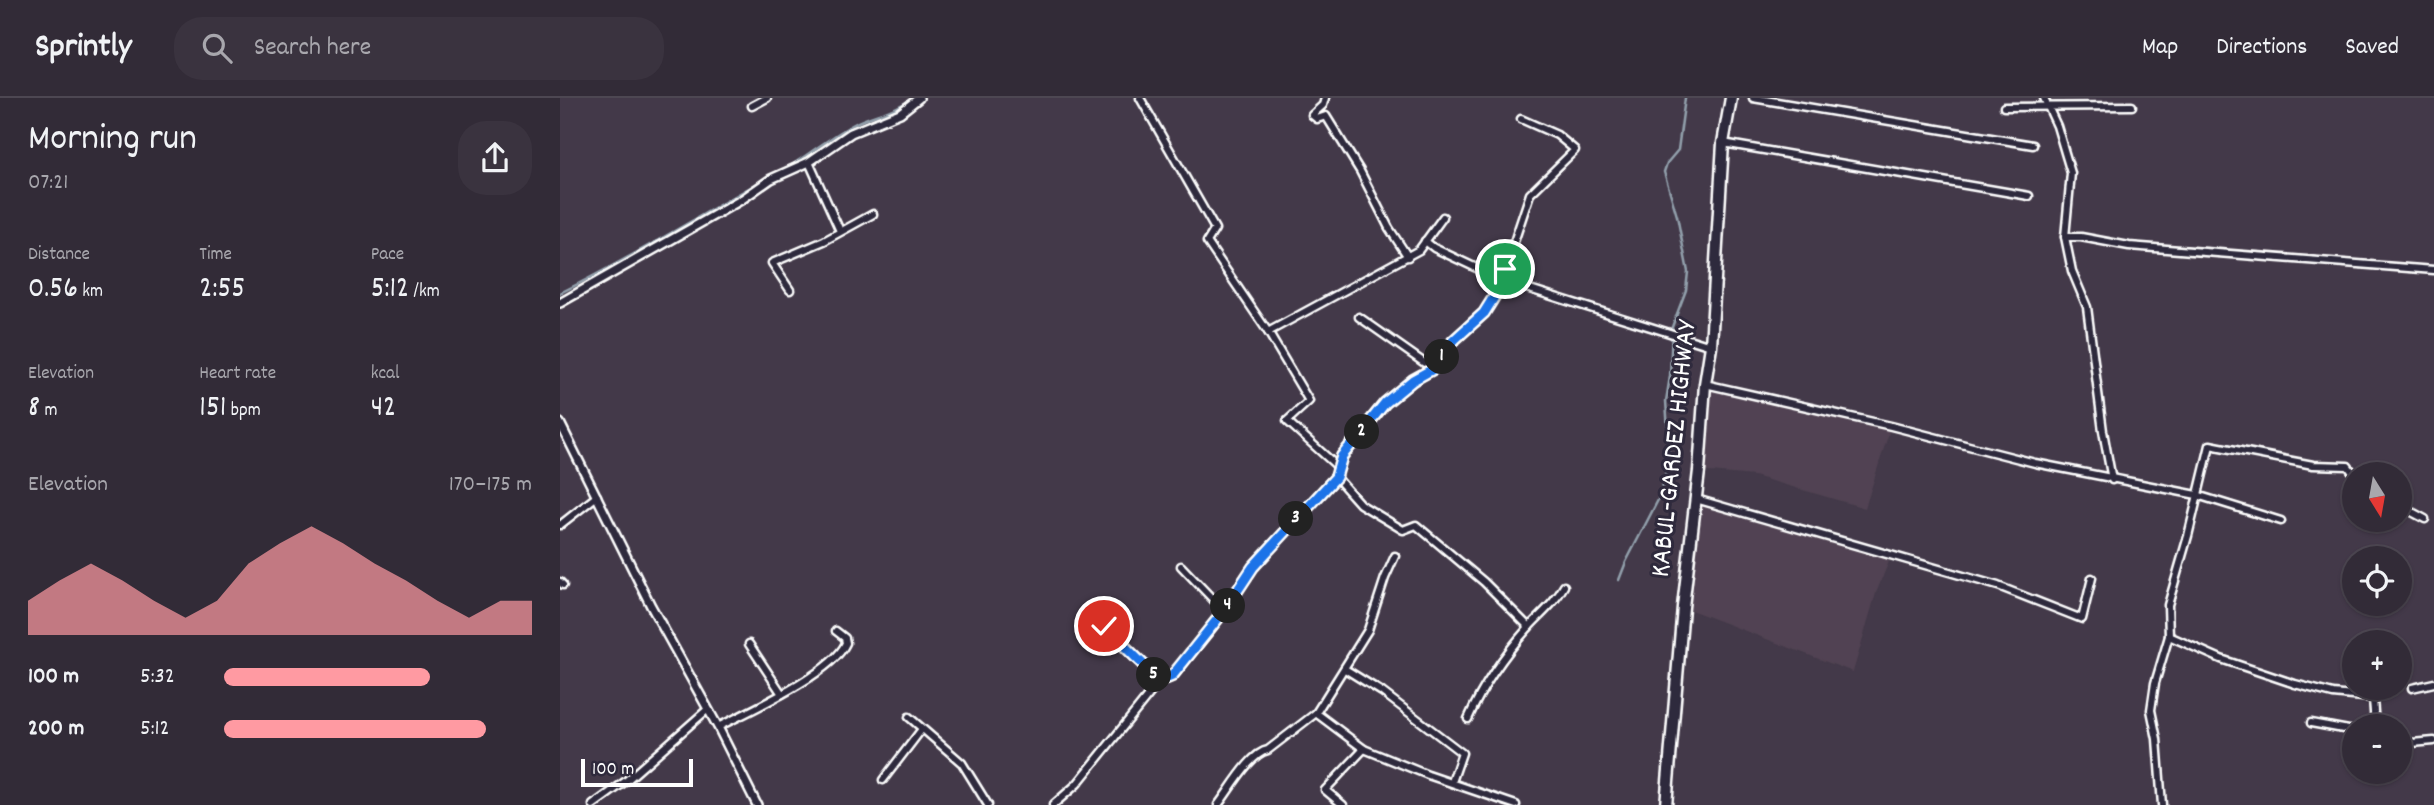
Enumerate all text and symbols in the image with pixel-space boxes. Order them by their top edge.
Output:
search box [174,17,664,80]
text: Sprintly [35,25,132,72]
icon: search [198,29,236,67]
text: Search here [254,30,371,67]
text: Map [2142,31,2178,65]
text: Directions [2216,31,2307,65]
text: Saved [2345,31,2399,65]
text: Morning run [28,113,197,168]
button: share [458,121,532,195]
text: 07:21 [28,167,68,200]
pin [1475,239,1535,299]
text: Distance [28,242,90,269]
text: Time [199,242,232,269]
text: Pace [371,242,404,269]
icon: arrive [1486,250,1524,288]
text: 0.56 [28,269,78,312]
text: 2:55 [199,269,245,312]
text: 5:12 [371,269,409,312]
text: km [78,279,103,306]
text: /km [409,279,440,306]
street label: KABUL-GARDEZ HIGHWAY [1643,318,1709,579]
pin: 1 [1424,340,1460,374]
text: 1 [1439,343,1444,370]
text: Elevation [28,361,94,388]
text: Heart rate [199,361,276,388]
text: kcal [371,361,400,388]
text: 8 [28,388,40,431]
text: 151 [199,388,226,431]
text: 42 [371,388,396,431]
text: m [40,398,57,425]
text: bpm [226,398,261,425]
pin: 2 [1344,414,1380,450]
text: 2 [1357,418,1366,445]
north arrow [2342,462,2412,532]
map controls [2342,462,2412,784]
text: Elevation [28,469,108,502]
text: 170–175 m [449,469,532,502]
pin: 3 [1278,502,1314,536]
text: 3 [1291,505,1300,532]
button: locate [2342,546,2412,616]
pin: 4 [1210,588,1246,624]
text: 4 [1224,592,1231,619]
pin [1074,596,1134,656]
icon: check [1085,607,1123,645]
button: + [2342,630,2412,700]
pin: 5 [1136,658,1172,692]
text: 100 m [28,661,79,694]
text: 5:32 [140,661,175,694]
text: 5 [1149,661,1158,688]
text: 200 m [28,713,84,746]
text: 5:12 [140,713,170,746]
button: − [2342,714,2412,784]
scale bar [581,756,693,788]
text: 100 m [592,757,634,784]

